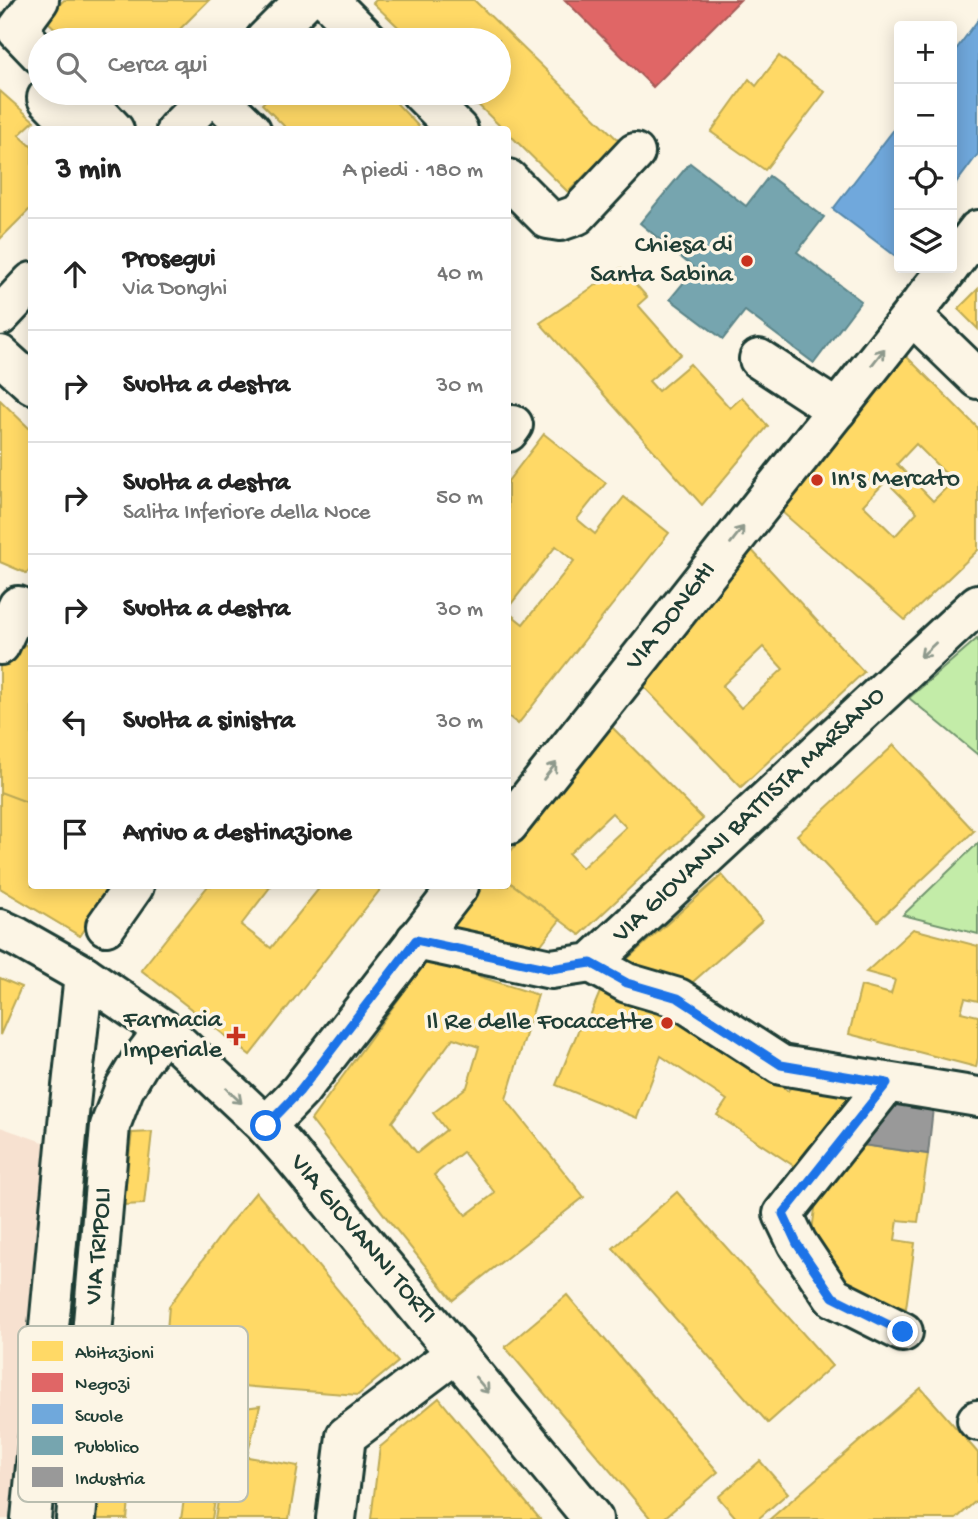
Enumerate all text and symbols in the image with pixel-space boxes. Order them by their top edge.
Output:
map controls [894,21,957,273]
button: + [894,21,957,84]
search box [28,28,511,105]
icon: search [52,48,90,86]
text: Cerca qui [108,51,208,82]
button: − [894,84,957,147]
button: locate [894,147,957,210]
text: 3 min [56,154,121,189]
text: A piedi · 180 m [343,158,483,185]
button: layers [894,210,957,273]
place label: Chiesa di Santa Sabina [590,231,735,292]
text: Prosegui [123,245,216,276]
marker: Chiesa di Santa Sabina [739,253,755,269]
icon: ahead [56,255,94,293]
text: 40 m [437,261,483,288]
text: Via Donghi [123,276,227,303]
one-way arrow [871,349,886,367]
icon: right [56,367,94,405]
text: Svolta a destra [123,371,290,402]
text: 30 m [436,373,483,400]
place label: In's Mercato [831,465,960,496]
text: Svolta a destra [123,469,290,500]
marker: In's Mercato [809,472,825,488]
icon: right [56,479,94,517]
text: 50 m [436,485,483,512]
text: Salita Inferiore della Noce [123,500,370,527]
one-way arrow [729,527,745,545]
street label: VIA DONGHI [619,557,724,678]
icon: right [56,591,94,629]
text: Svolta a destra [123,595,290,626]
text: 30 m [436,597,483,624]
one-way arrow [920,642,937,659]
street label: VIA GIOVANNI BATTISTA MARSANO [606,681,893,951]
icon: left [56,703,94,741]
text: Svolta a sinistra [123,707,295,738]
text: 30 m [436,709,483,736]
one-way arrow [542,763,558,781]
icon: arrive [56,815,94,853]
text: Arrivo a destinazione [123,819,352,850]
place label: Farmacia Imperiale [122,1006,224,1067]
place label: Il Re delle Focaccette [426,1008,654,1039]
marker: Il Re delle Focaccette [659,1015,675,1031]
marker: Farmacia Imperiale [228,1028,244,1044]
one-way arrow [225,1087,242,1104]
route start [250,1110,281,1141]
street label: VIA GIOVANNI TORTI [281,1148,442,1331]
street label: VIA TRIPOLI [79,1186,121,1307]
route end [887,1316,918,1347]
legend [18,1326,248,1502]
text: Abitazioni [75,1343,154,1366]
text: Negozi [75,1374,130,1397]
one-way arrow [475,1376,490,1394]
text: Scuole [75,1406,123,1429]
text: Pubblico [74,1437,139,1460]
text: Industria [75,1469,146,1492]

